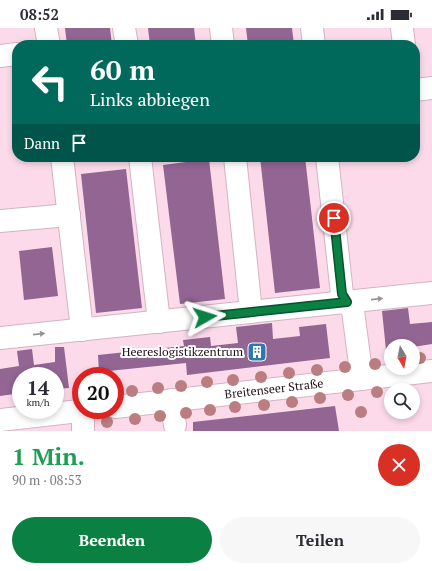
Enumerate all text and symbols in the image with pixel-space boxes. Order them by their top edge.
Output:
text: 08:52 [20,4,59,24]
text: 60 m [90,51,155,88]
icon: left [24,56,76,108]
text: Links abbiegen [90,87,210,111]
icon: arrive [68,132,90,154]
text: Dann [24,133,60,153]
pin [317,201,351,235]
icon: arrive [323,207,345,229]
position arrow [184,296,226,338]
one-way arrow [371,296,383,302]
one-way arrow [33,331,45,337]
north arrow [384,339,420,375]
map controls [384,339,420,419]
building icon: Heereslogistikzentrum [246,341,268,363]
place label: Heereslogistikzentrum [122,344,244,359]
speed limit sign: 20 [72,367,124,419]
text: 14 [27,374,49,401]
street label: Breitenseer Straße [224,375,324,402]
button: search [384,383,420,419]
text: km/h [26,396,50,409]
text: 1 Min. [12,440,85,472]
button: close [378,444,420,486]
text: 90 m · 08:53 [12,471,82,489]
button: Beenden [12,517,212,563]
button: Teilen [220,517,420,563]

